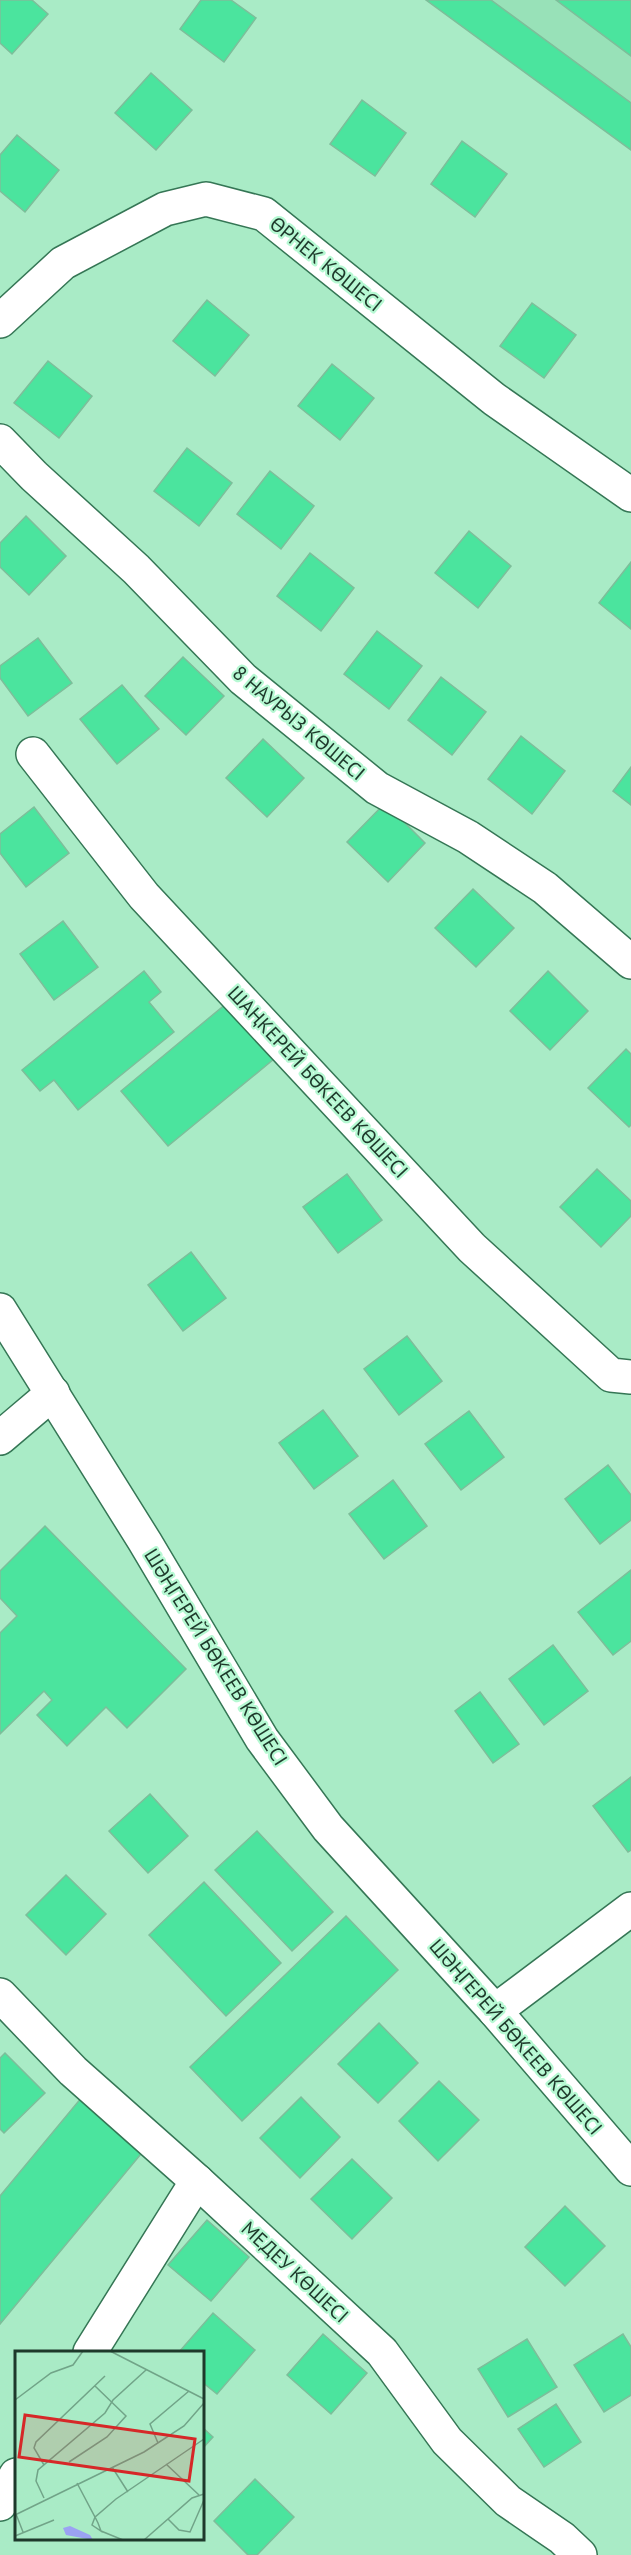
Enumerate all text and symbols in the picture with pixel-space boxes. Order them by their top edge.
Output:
street label: ӨРНЕК КӨШЕСІ [264,211,388,317]
street label: 8 НАУРЫЗ КӨШЕСІ [227,660,371,786]
street label: ШАҢКЕРЕЙ БӨКЕЕВ КӨШЕСІ [222,980,414,1184]
street label: ШӘҢГЕРЕЙ БӨКЕЕВ КӨШЕСІ [138,1544,294,1770]
street label: ШӘҢГЕРЕЙ БӨКЕЕВ КӨШЕСІ [424,1934,608,2140]
street label: МЕДЕУ КӨШЕСІ [236,2216,354,2328]
inset map [15,2351,204,2540]

